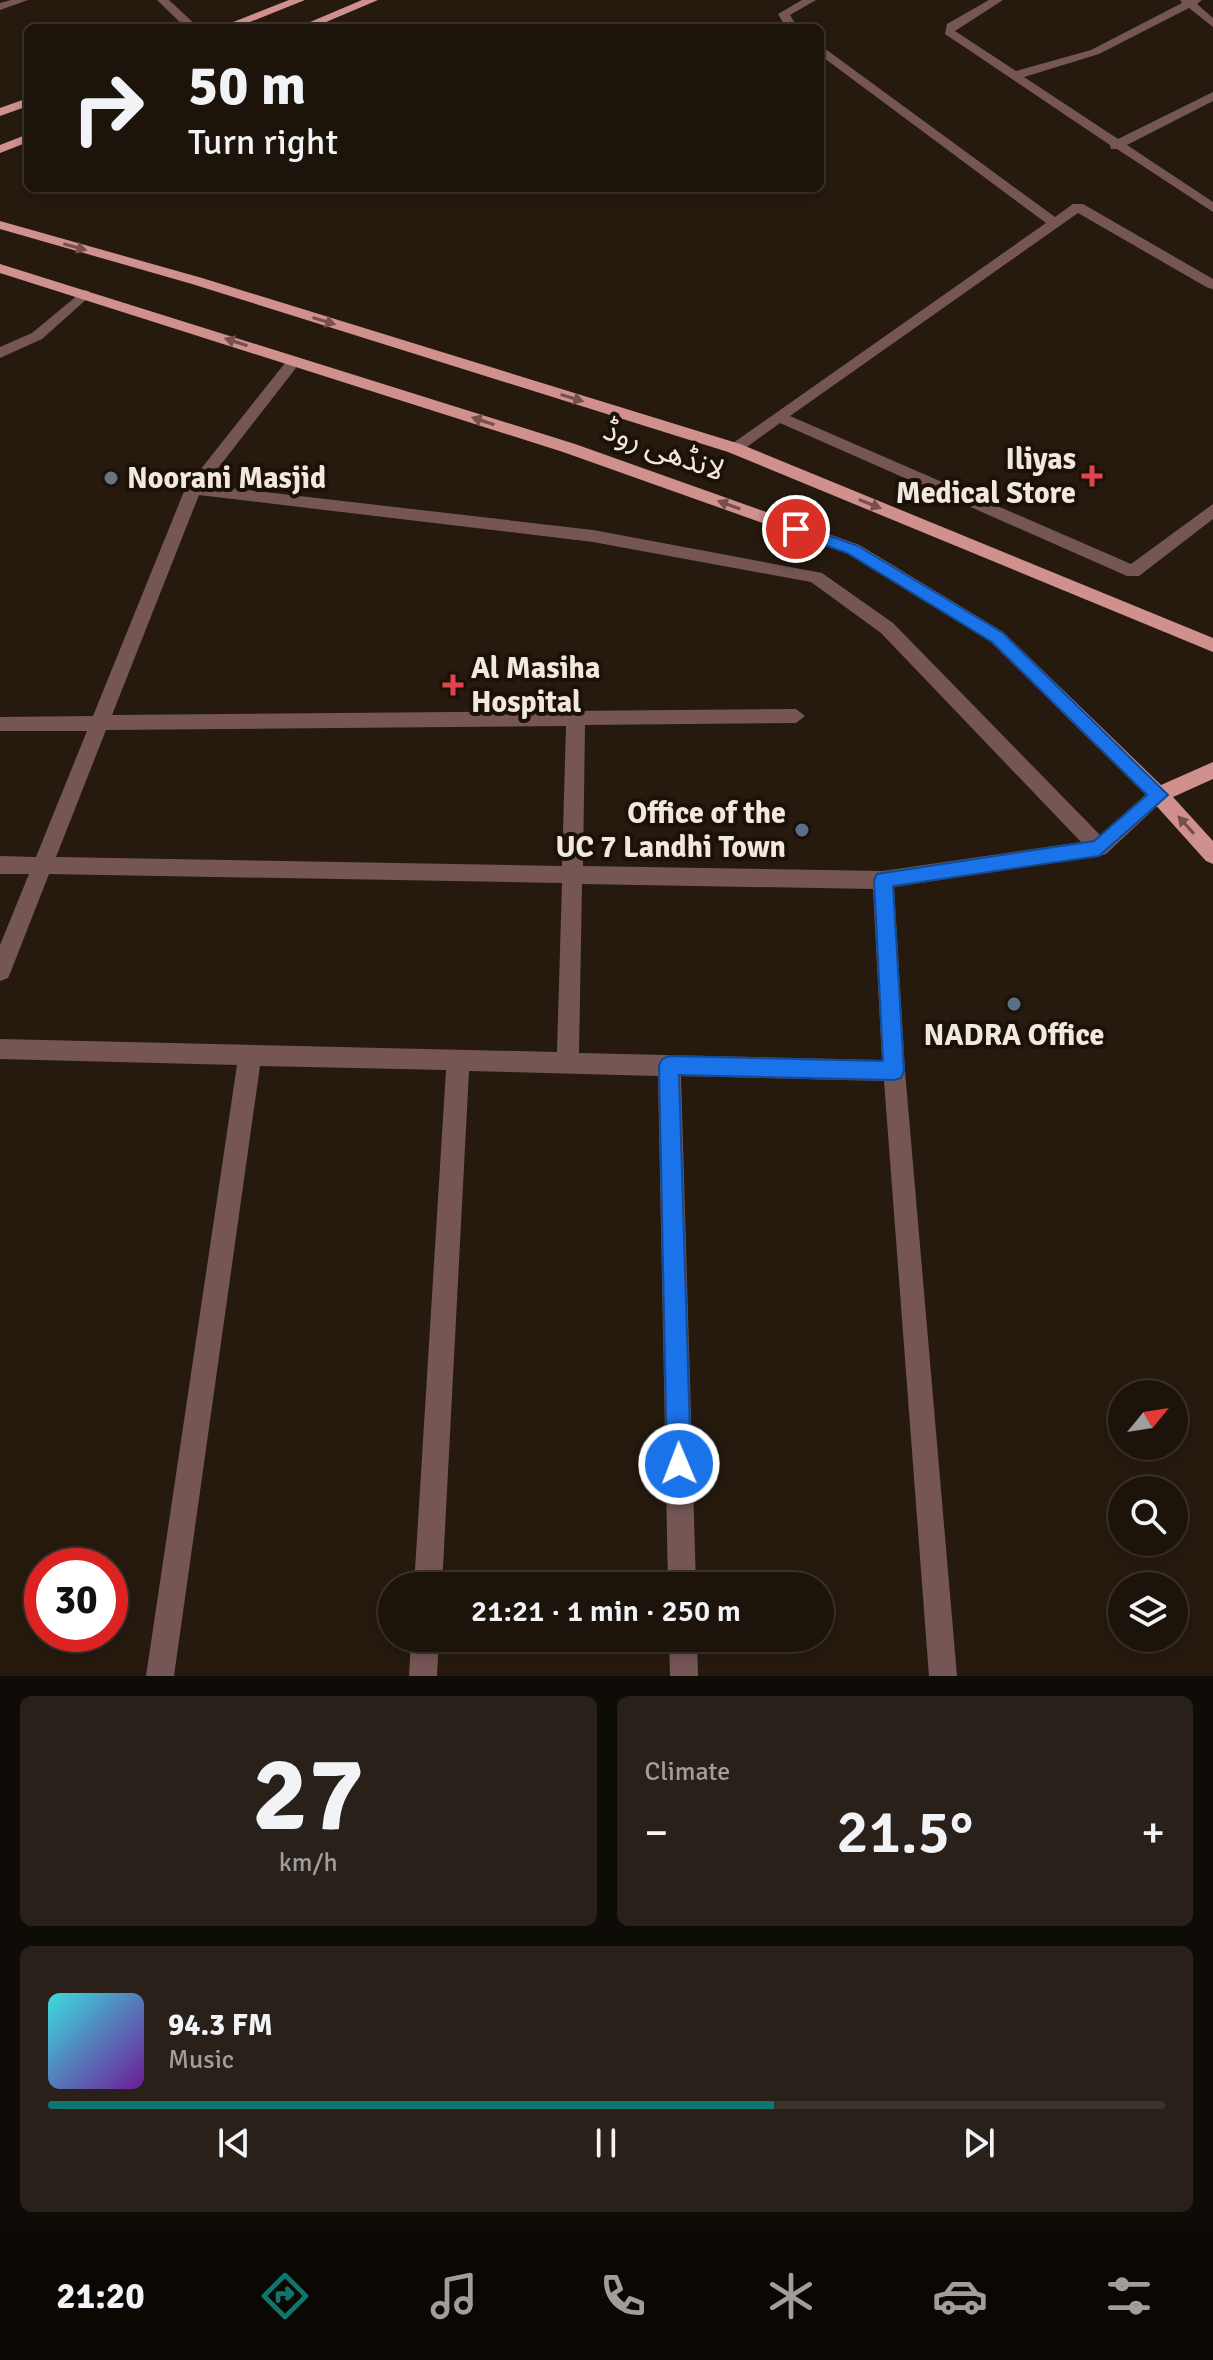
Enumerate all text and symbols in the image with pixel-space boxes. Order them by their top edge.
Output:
text: 50 m [188,51,306,120]
icon: right [56,56,160,160]
text: Turn right [188,120,338,165]
one-way arrow [63,241,88,253]
one-way arrow [313,315,337,328]
one-way arrow [223,335,247,348]
one-way arrow [561,392,585,405]
street label: لانڈھی روڈ [598,412,729,489]
one-way arrow [471,414,495,426]
place label: Iliyas Medical Store [896,441,1076,512]
place label: Noorani Masjid [127,460,326,497]
marker: Iliyas Medical Store [1083,467,1101,485]
marker: Noorani Masjid [102,469,120,487]
pin [762,495,830,563]
one-way arrow [858,497,882,510]
one-way arrow [717,498,741,511]
icon: arrive [774,507,818,551]
place label: Al Masiha Hospital [471,650,600,721]
marker: Al Masiha Hospital [442,674,464,696]
place label: Office of the UC 7 Landhi Town [555,795,786,866]
one-way arrow [1178,816,1195,836]
marker: Office of the UC 7 Landhi Town [793,821,811,839]
marker: NADRA Office [1005,995,1023,1013]
place label: NADRA Office [924,1017,1104,1054]
north arrow [1108,1380,1188,1460]
map controls [1108,1380,1188,1652]
position arrow [637,1422,721,1506]
button: search [1108,1476,1188,1556]
speed limit sign: 30 [24,1548,128,1652]
button: layers [1108,1572,1188,1652]
text: 21:21 · 1 min · 250 m [471,1593,741,1630]
text: 27 [252,1731,364,1859]
text: Climate [645,1756,730,1788]
text: 21.5° [836,1796,973,1870]
text: − [645,1806,668,1860]
text: + [1141,1806,1165,1860]
text: km/h [279,1847,338,1879]
text: 94.3 FM [168,2007,273,2044]
text: Music [168,2044,234,2076]
icon: previous [212,2121,256,2165]
icon: pause [584,2121,628,2165]
icon: next [957,2121,1001,2165]
icon: directions [257,2268,313,2324]
icon: music [426,2268,482,2324]
icon: phone [595,2268,651,2324]
icon: climate [763,2268,819,2324]
icon: car [932,2268,988,2324]
icon: filters [1101,2268,1157,2324]
text: 21:20 [56,2274,145,2319]

